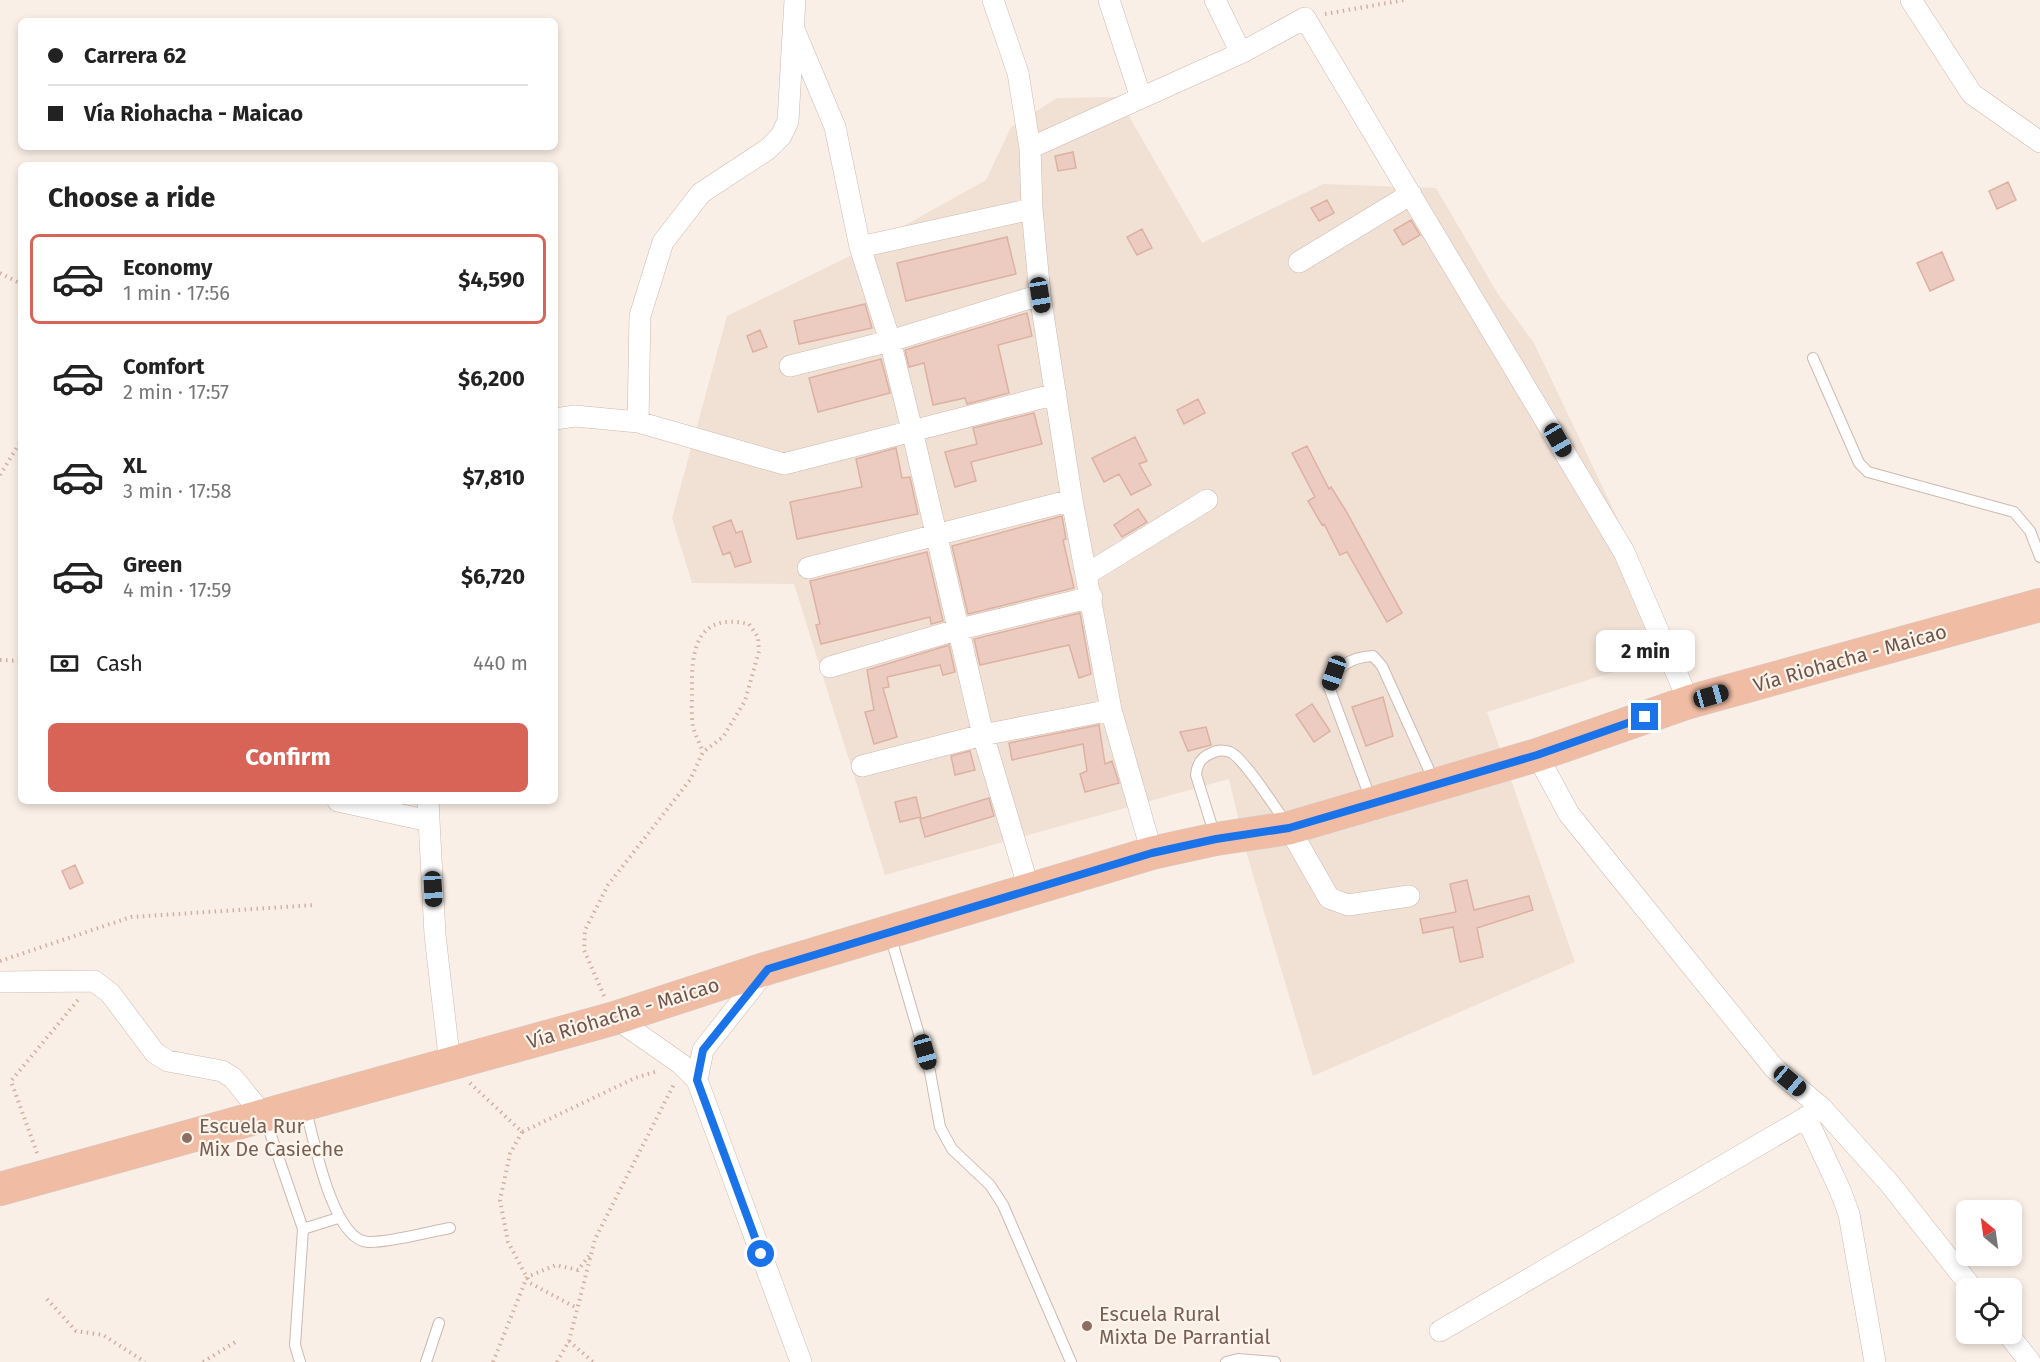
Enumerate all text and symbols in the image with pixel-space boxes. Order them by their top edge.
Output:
text: Carrera 62 [84,42,186,69]
text: Vía Riohacha - Maicao [84,100,303,127]
text: Choose a ride [48,182,215,214]
icon: car [51,252,105,306]
text: Economy [123,254,212,281]
text: $4,590 [458,266,525,293]
car [1028,276,1052,314]
text: 1 min · 17:56 [123,281,230,305]
icon: car [51,351,105,405]
text: Comfort [123,353,204,380]
text: $6,200 [458,365,525,392]
text: 2 min · 17:57 [123,380,229,404]
car [1541,420,1575,460]
icon: car [51,450,105,504]
text: XL [123,452,147,479]
text: $7,810 [463,464,525,491]
text: 3 min · 17:58 [123,479,232,503]
icon: car [51,549,105,603]
text: Green [123,551,182,578]
text: $6,720 [461,563,525,590]
text: 4 min · 17:59 [123,578,231,602]
street label: Vía Riohacha - Maicao [1751,619,1949,697]
callout: 2 min [1596,630,1694,672]
text: 2 min [1621,639,1670,663]
icon: cash [48,647,81,680]
text: Cash [96,650,143,677]
text: 440 m [473,651,528,675]
car [1320,653,1348,693]
car [1691,682,1731,710]
route end [1631,703,1658,730]
button: Confirm [48,723,528,792]
car [423,871,443,907]
street label: Vía Riohacha - Maicao [524,972,722,1054]
car [911,1032,939,1072]
car [1770,1063,1810,1099]
place label: Escuela Rur Mix De Casieche [199,1114,344,1161]
marker: Escuela Rur Mix De Casieche [180,1131,194,1145]
north arrow [1956,1200,2022,1266]
map controls [1956,1200,2022,1344]
route start [747,1240,774,1267]
button: locate [1956,1278,2022,1344]
place label: Escuela Rural Mixta De Parrantial [1099,1302,1271,1349]
marker: Escuela Rural Mixta De Parrantial [1080,1319,1094,1333]

